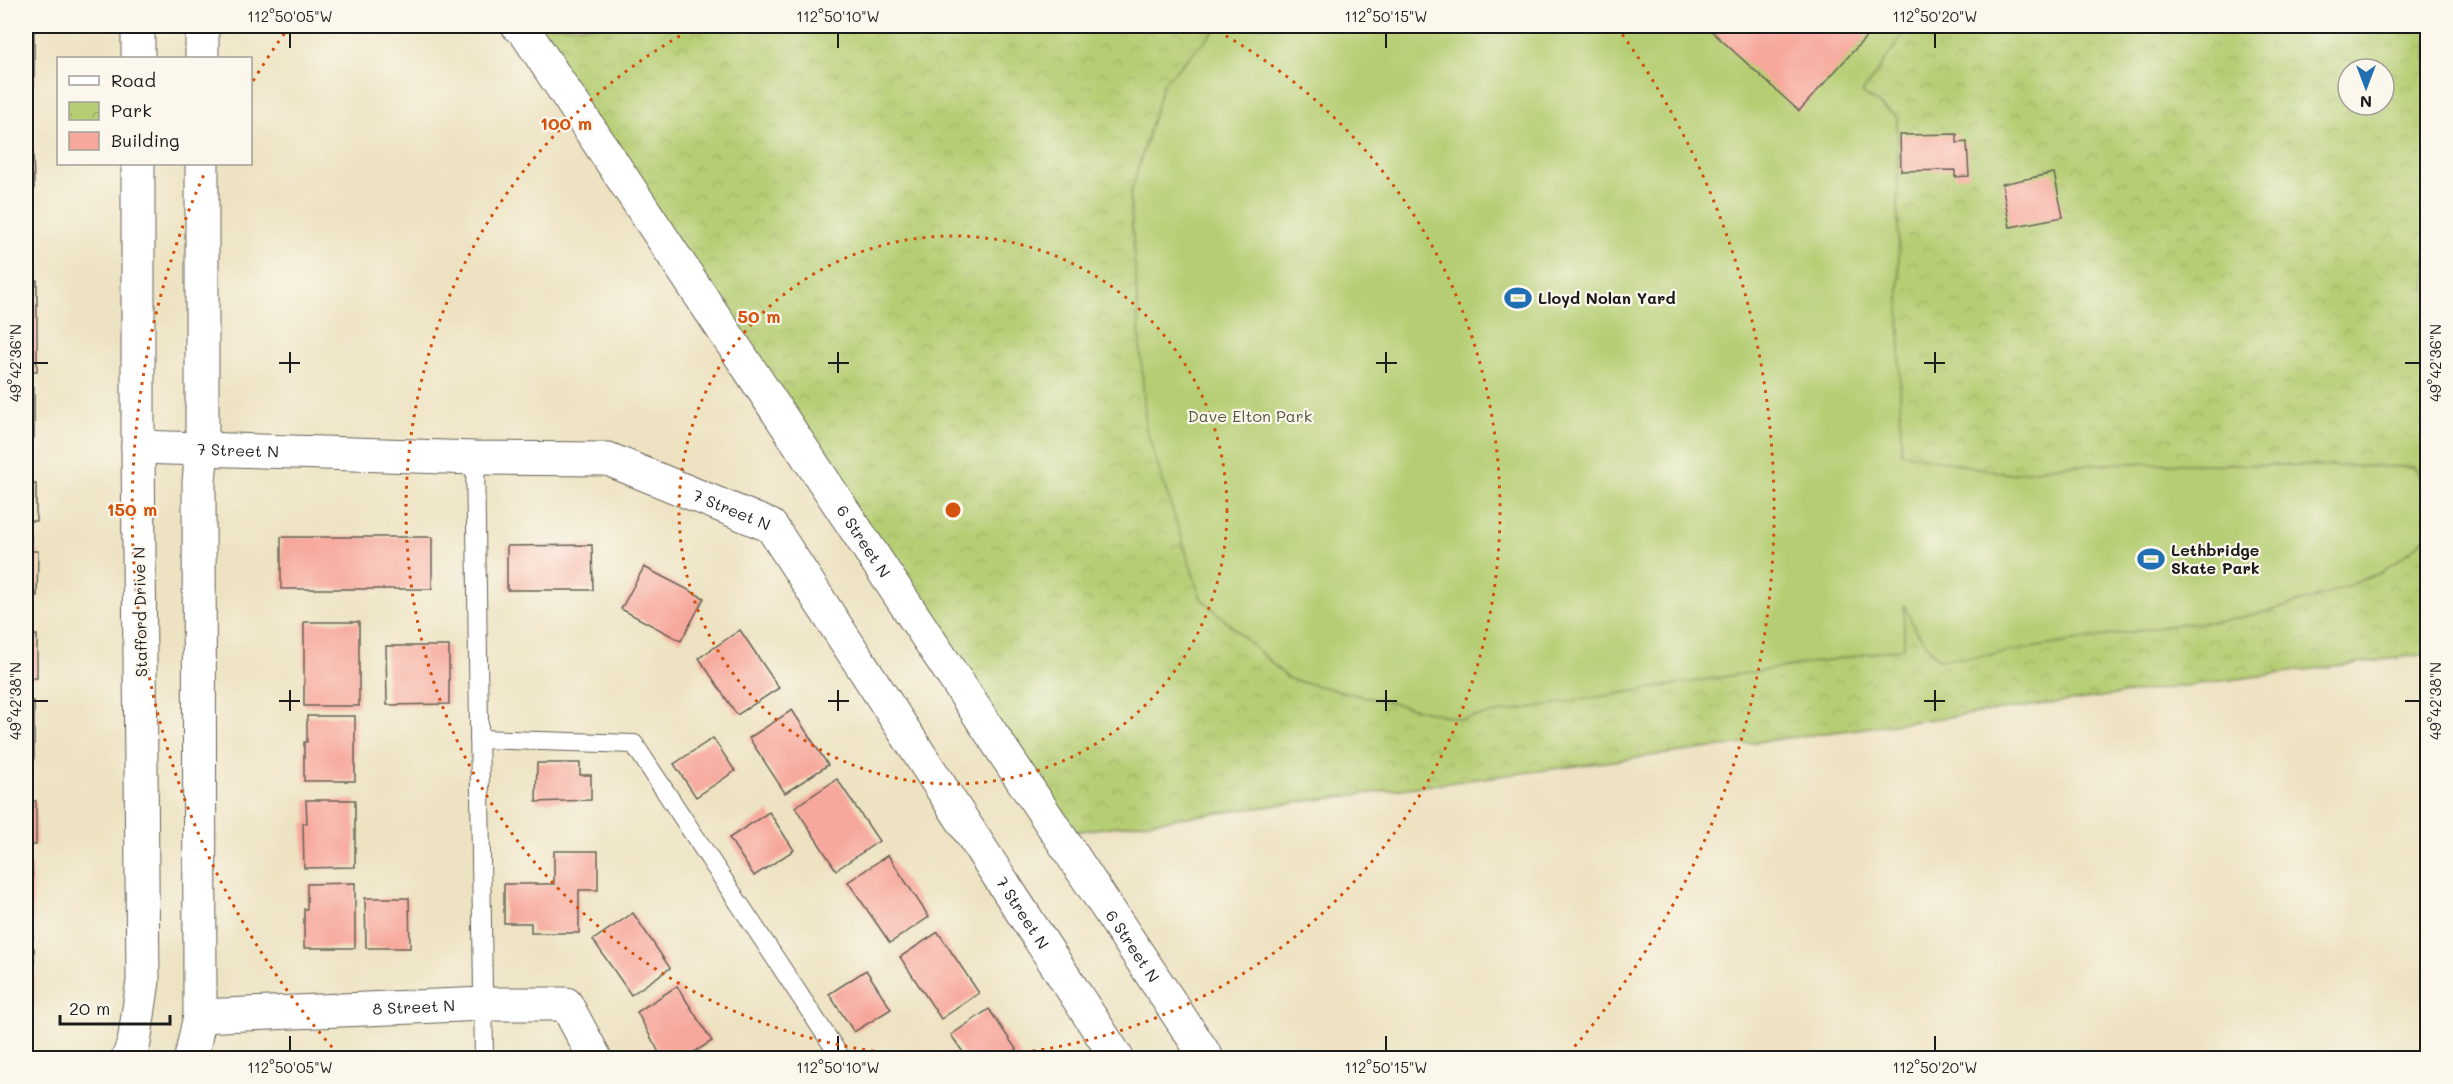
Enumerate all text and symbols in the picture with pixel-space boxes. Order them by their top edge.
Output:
text: 112°50'05"W [247,6,333,26]
text: 112°50'10"W [796,6,880,26]
text: 112°50'15"W [1345,6,1427,26]
text: 112°50'20"W [1893,6,1977,26]
legend [57,57,252,165]
north arrow [2336,57,2396,117]
text: Road [111,68,156,92]
text: N [2360,92,2372,113]
text: Park [111,98,152,122]
text: 100 m [540,111,592,135]
text: Building [111,128,179,152]
sports icon: Lloyd Nolan Yard [1503,283,1533,313]
place label: Lloyd Nolan Yard [1538,287,1676,308]
text: 50 m [738,304,780,328]
text: 49°42'36"N [5,324,25,402]
text: 49°42'36"N [2425,324,2445,402]
park label: Dave Elton Park [1188,405,1312,426]
street label: 7 Street N [197,438,279,462]
street label: 7 Street N [690,484,774,535]
text: 150 m [107,497,157,521]
centre of rings [943,500,963,520]
street label: 6 Street N [832,501,896,581]
place label: Lethbridge Skate Park [2171,539,2260,578]
sports icon: Lethbridge Skate Park [2136,544,2166,574]
street label: Stafford Drive N [128,547,151,677]
text: 49°42'38"N [5,662,25,740]
text: 49°42'38"N [2425,662,2445,740]
street label: 7 Street N [992,873,1054,953]
street label: 6 Street N [1101,906,1165,986]
scale bar [60,988,170,1026]
street label: 8 Street N [372,994,456,1019]
text: 20 m [69,996,110,1020]
text: 112°50'05"W [247,1057,333,1077]
text: 112°50'10"W [796,1057,880,1077]
text: 112°50'15"W [1345,1057,1427,1077]
text: 112°50'20"W [1893,1057,1977,1077]

